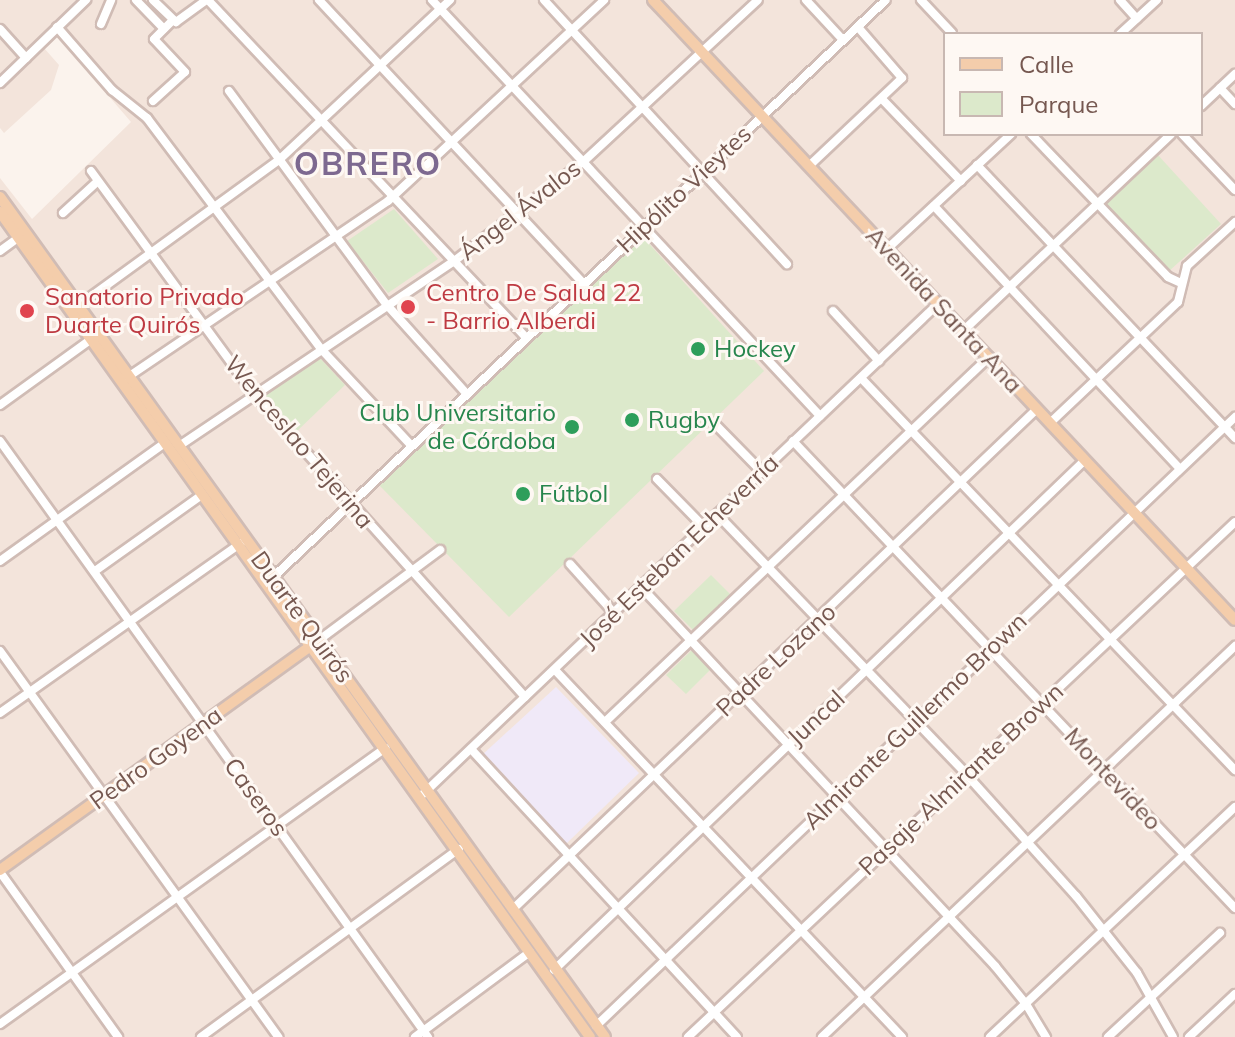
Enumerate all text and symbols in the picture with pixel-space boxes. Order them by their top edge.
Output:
legend [943,32,1203,136]
text: Calle [1019,49,1074,79]
text: Parque [1019,89,1098,119]
street label: Hipólito Vieytes [611,119,757,259]
district label: OBRERO [294,144,442,182]
street label: Ángel Ávalos [453,154,587,266]
street label: Avenida Santa Ana [860,221,1028,399]
place label: Centro De Salud 22 - Barrio Alberdi [426,279,641,335]
place label: Sanatorio Privado Duarte Quirós [45,283,244,339]
marker: Centro De Salud 22 - Barrio Alberdi [397,296,419,318]
marker: Sanatorio Privado Duarte Quirós [16,300,38,322]
place label: Hockey [714,335,796,363]
marker: Hockey [689,340,707,358]
street label: Wenceslao Tejerina [218,350,380,534]
place label: Club Universitario de Córdoba [359,399,556,455]
place label: Rugby [648,406,720,434]
marker: Rugby [623,411,641,429]
marker: Club Universitario de Córdoba [563,418,581,436]
street label: José Esteban Echeverría [574,449,784,653]
place label: Fútbol [539,480,608,508]
marker: Fútbol [514,485,532,503]
street label: Duarte Quirós [245,546,359,688]
street label: Padre Lozano [710,597,842,723]
street label: Almirante Guillermo Brown [797,607,1033,835]
street label: Pasaje Almirante Brown [853,677,1069,881]
street label: Juncal [781,684,851,752]
street label: Pedro Goyena [84,700,228,816]
street label: Montevideo [1058,722,1168,836]
street label: Caseros [218,752,294,842]

